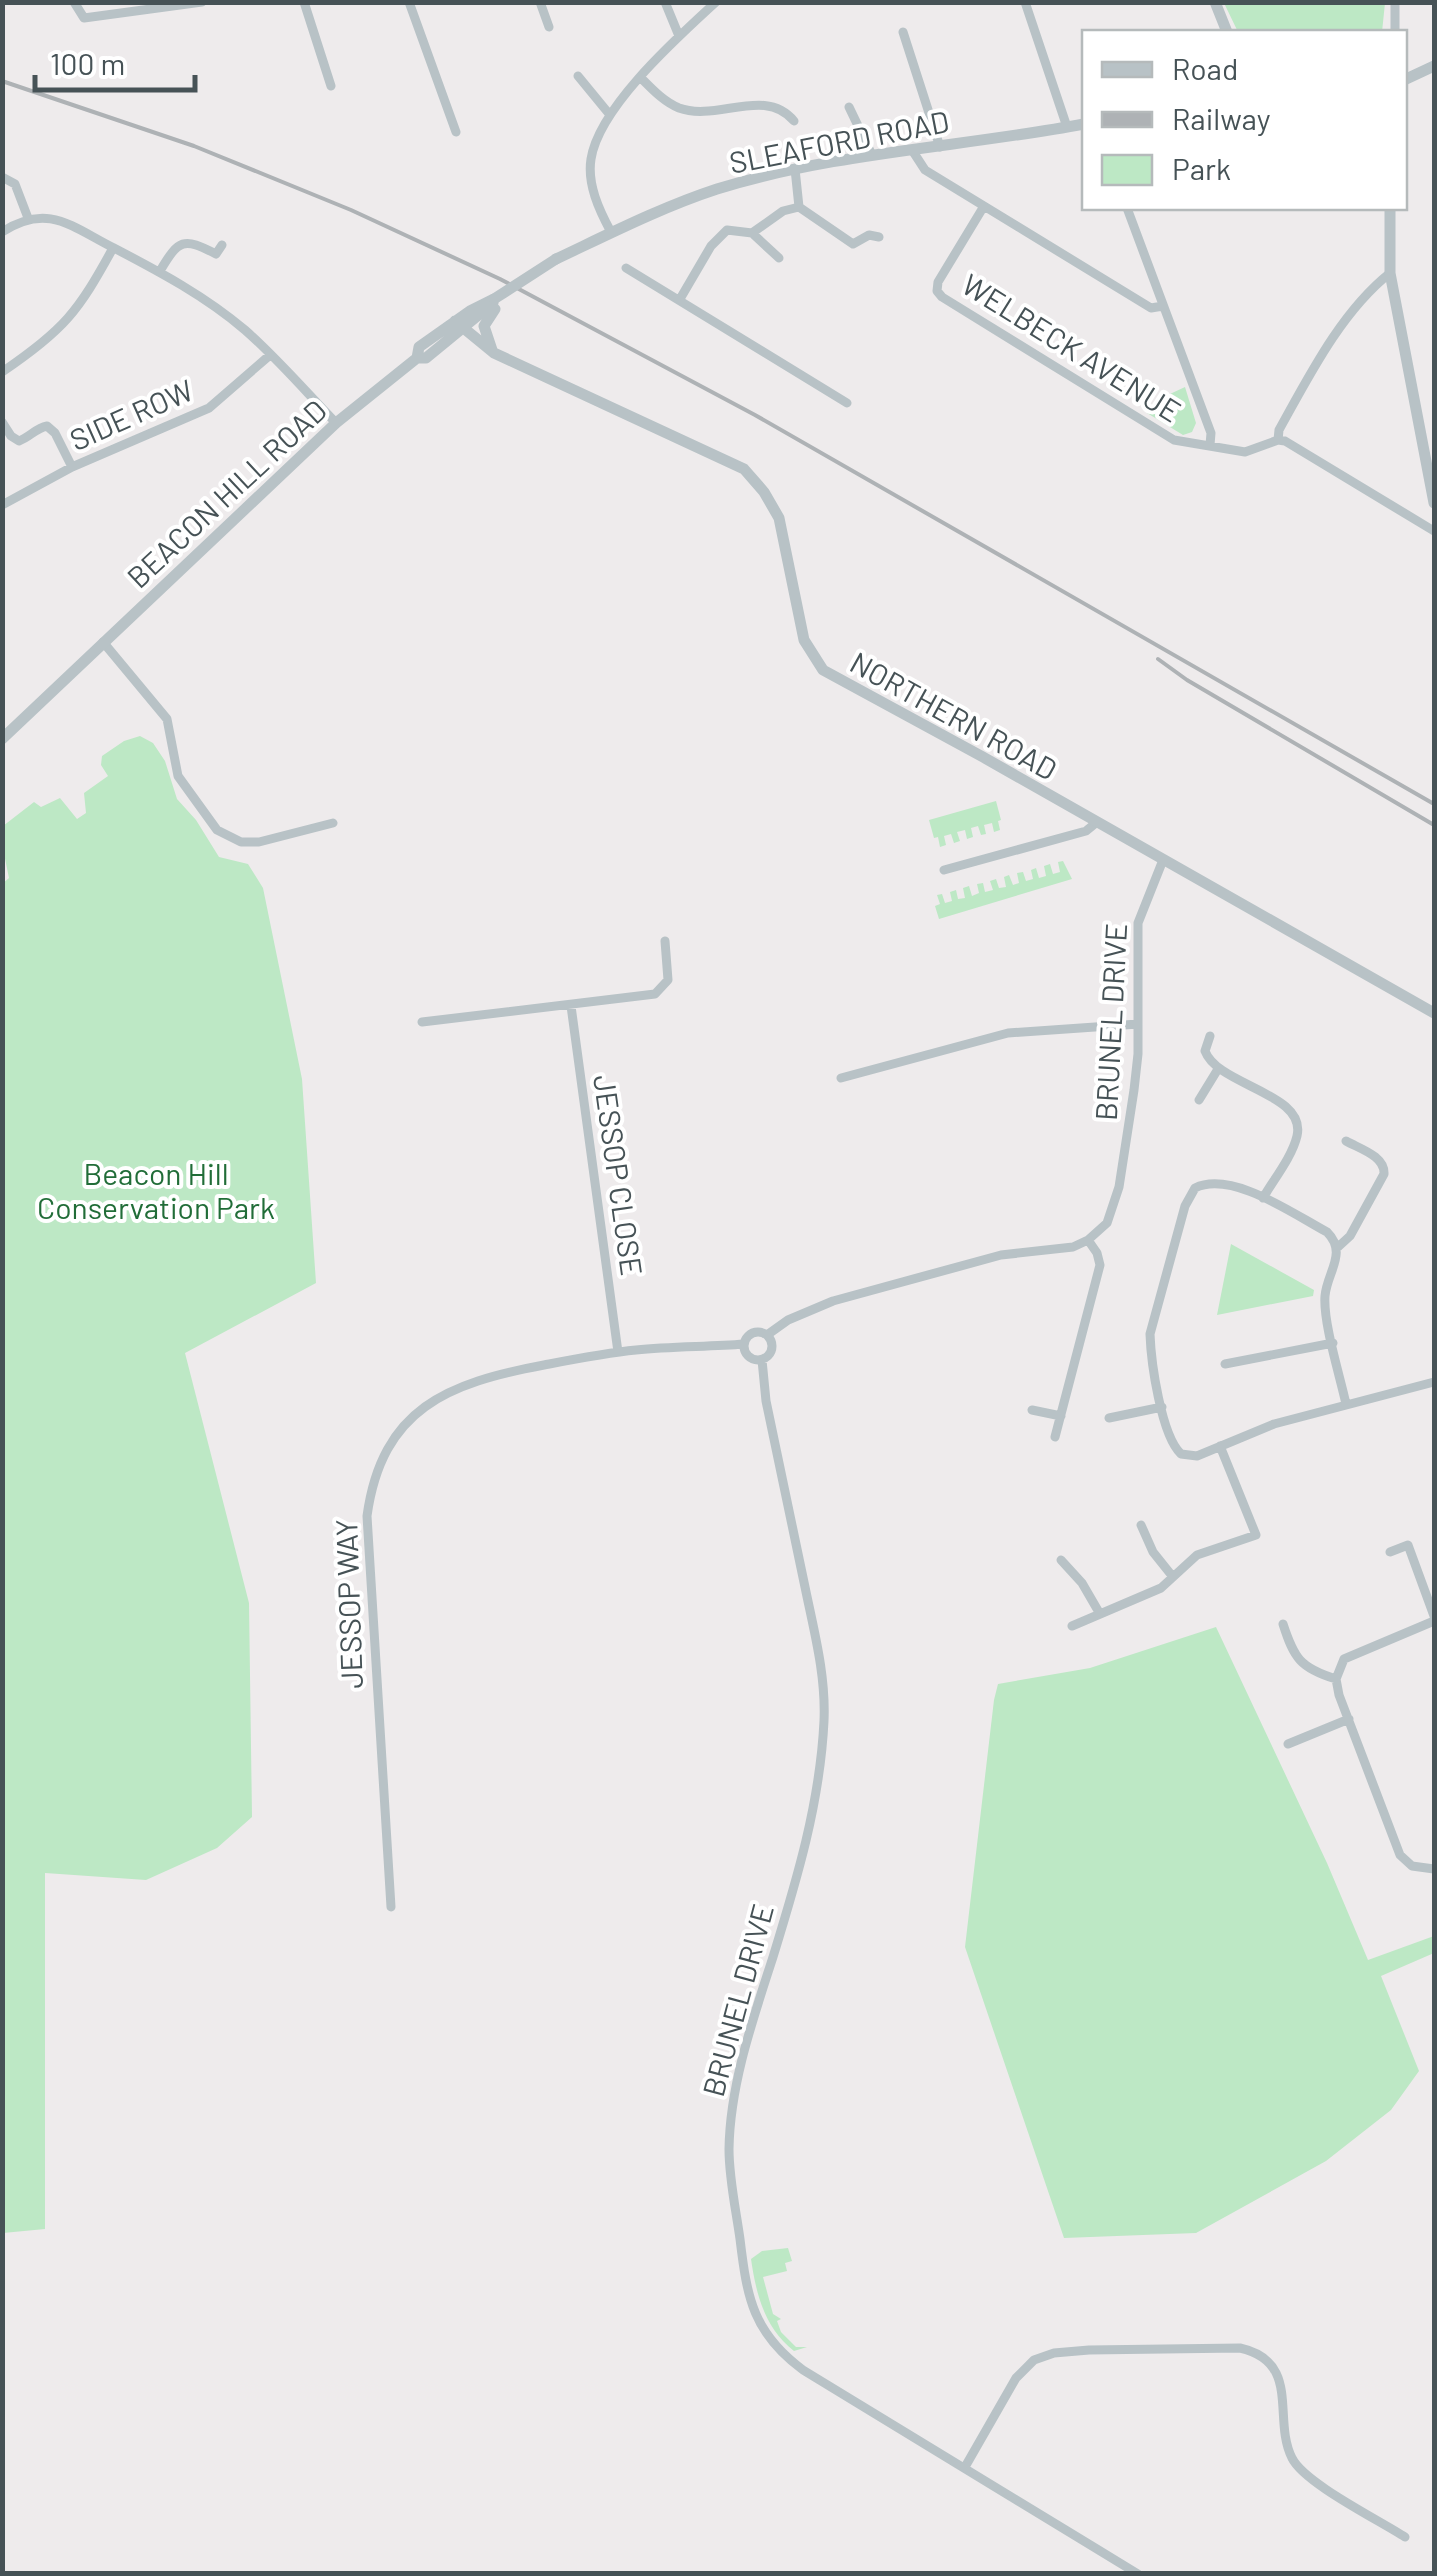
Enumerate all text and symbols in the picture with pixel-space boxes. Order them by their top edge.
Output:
scale bar [35,30,195,92]
legend [1082,30,1407,210]
text: 100 m [50,45,125,81]
text: Road [1172,50,1238,86]
text: Railway [1172,100,1271,136]
street label: SLEAFORD ROAD [726,102,952,180]
text: Park [1172,150,1231,186]
street label: WELBECK AVENUE [956,265,1188,429]
street label: SIDE ROW [64,371,198,457]
street label: BEACON HILL ROAD [119,391,333,595]
street label: NORTHERN ROAD [844,643,1064,787]
street label: BRUNEL DRIVE [1087,922,1133,1122]
street label: JESSOP CLOSE [587,1072,651,1278]
park label: Beacon Hill Conservation Park [37,1155,275,1225]
street label: JESSOP WAY [327,1519,369,1689]
street label: BRUNEL DRIVE [694,1900,780,2100]

